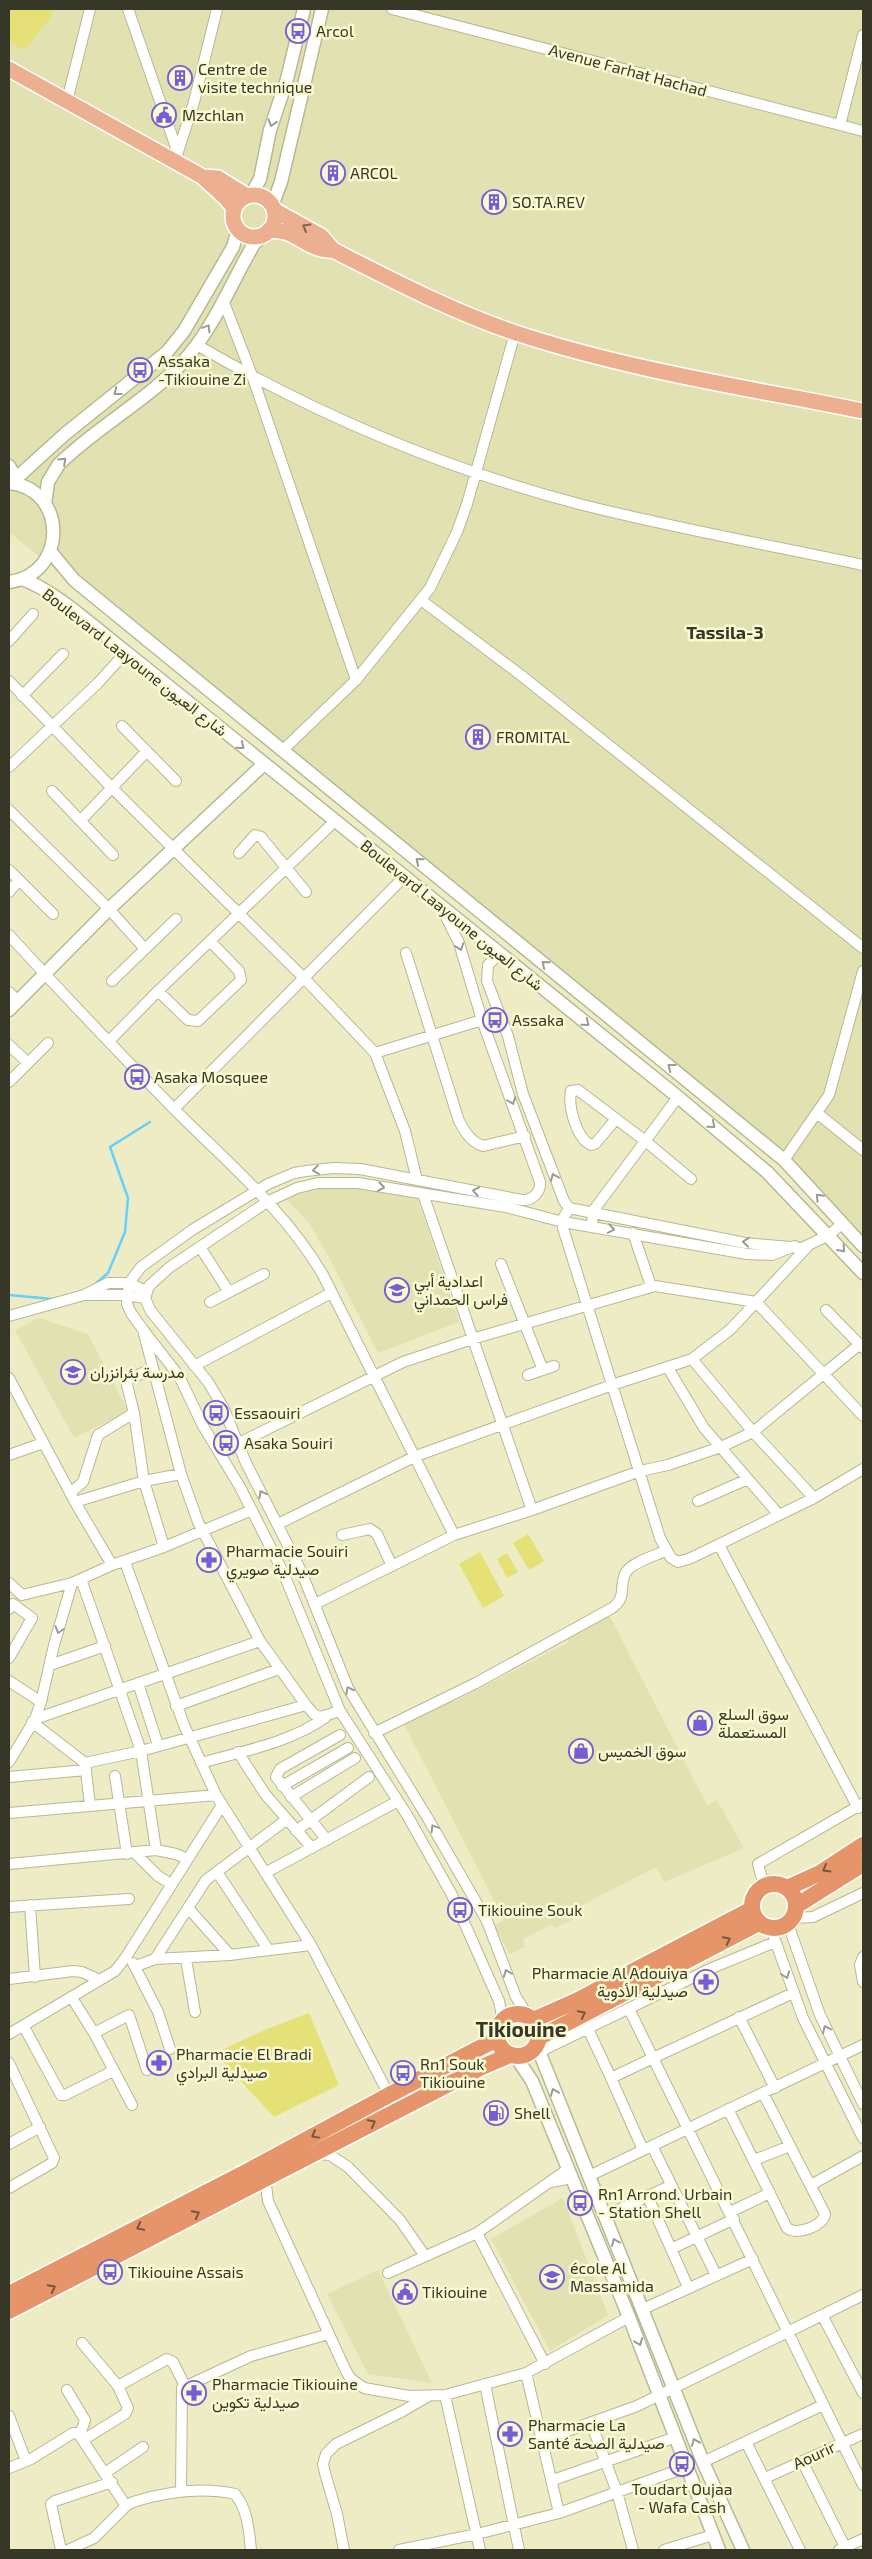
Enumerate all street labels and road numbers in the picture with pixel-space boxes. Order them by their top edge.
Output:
street label: Avenue Farhat Hachad [547,39,709,100]
street label: Boulevard Laayoune شارع العيون [37,584,231,742]
street label: Boulevard Laayoune شارع العيون [355,835,547,996]
street label: Aourir [789,2436,839,2473]

